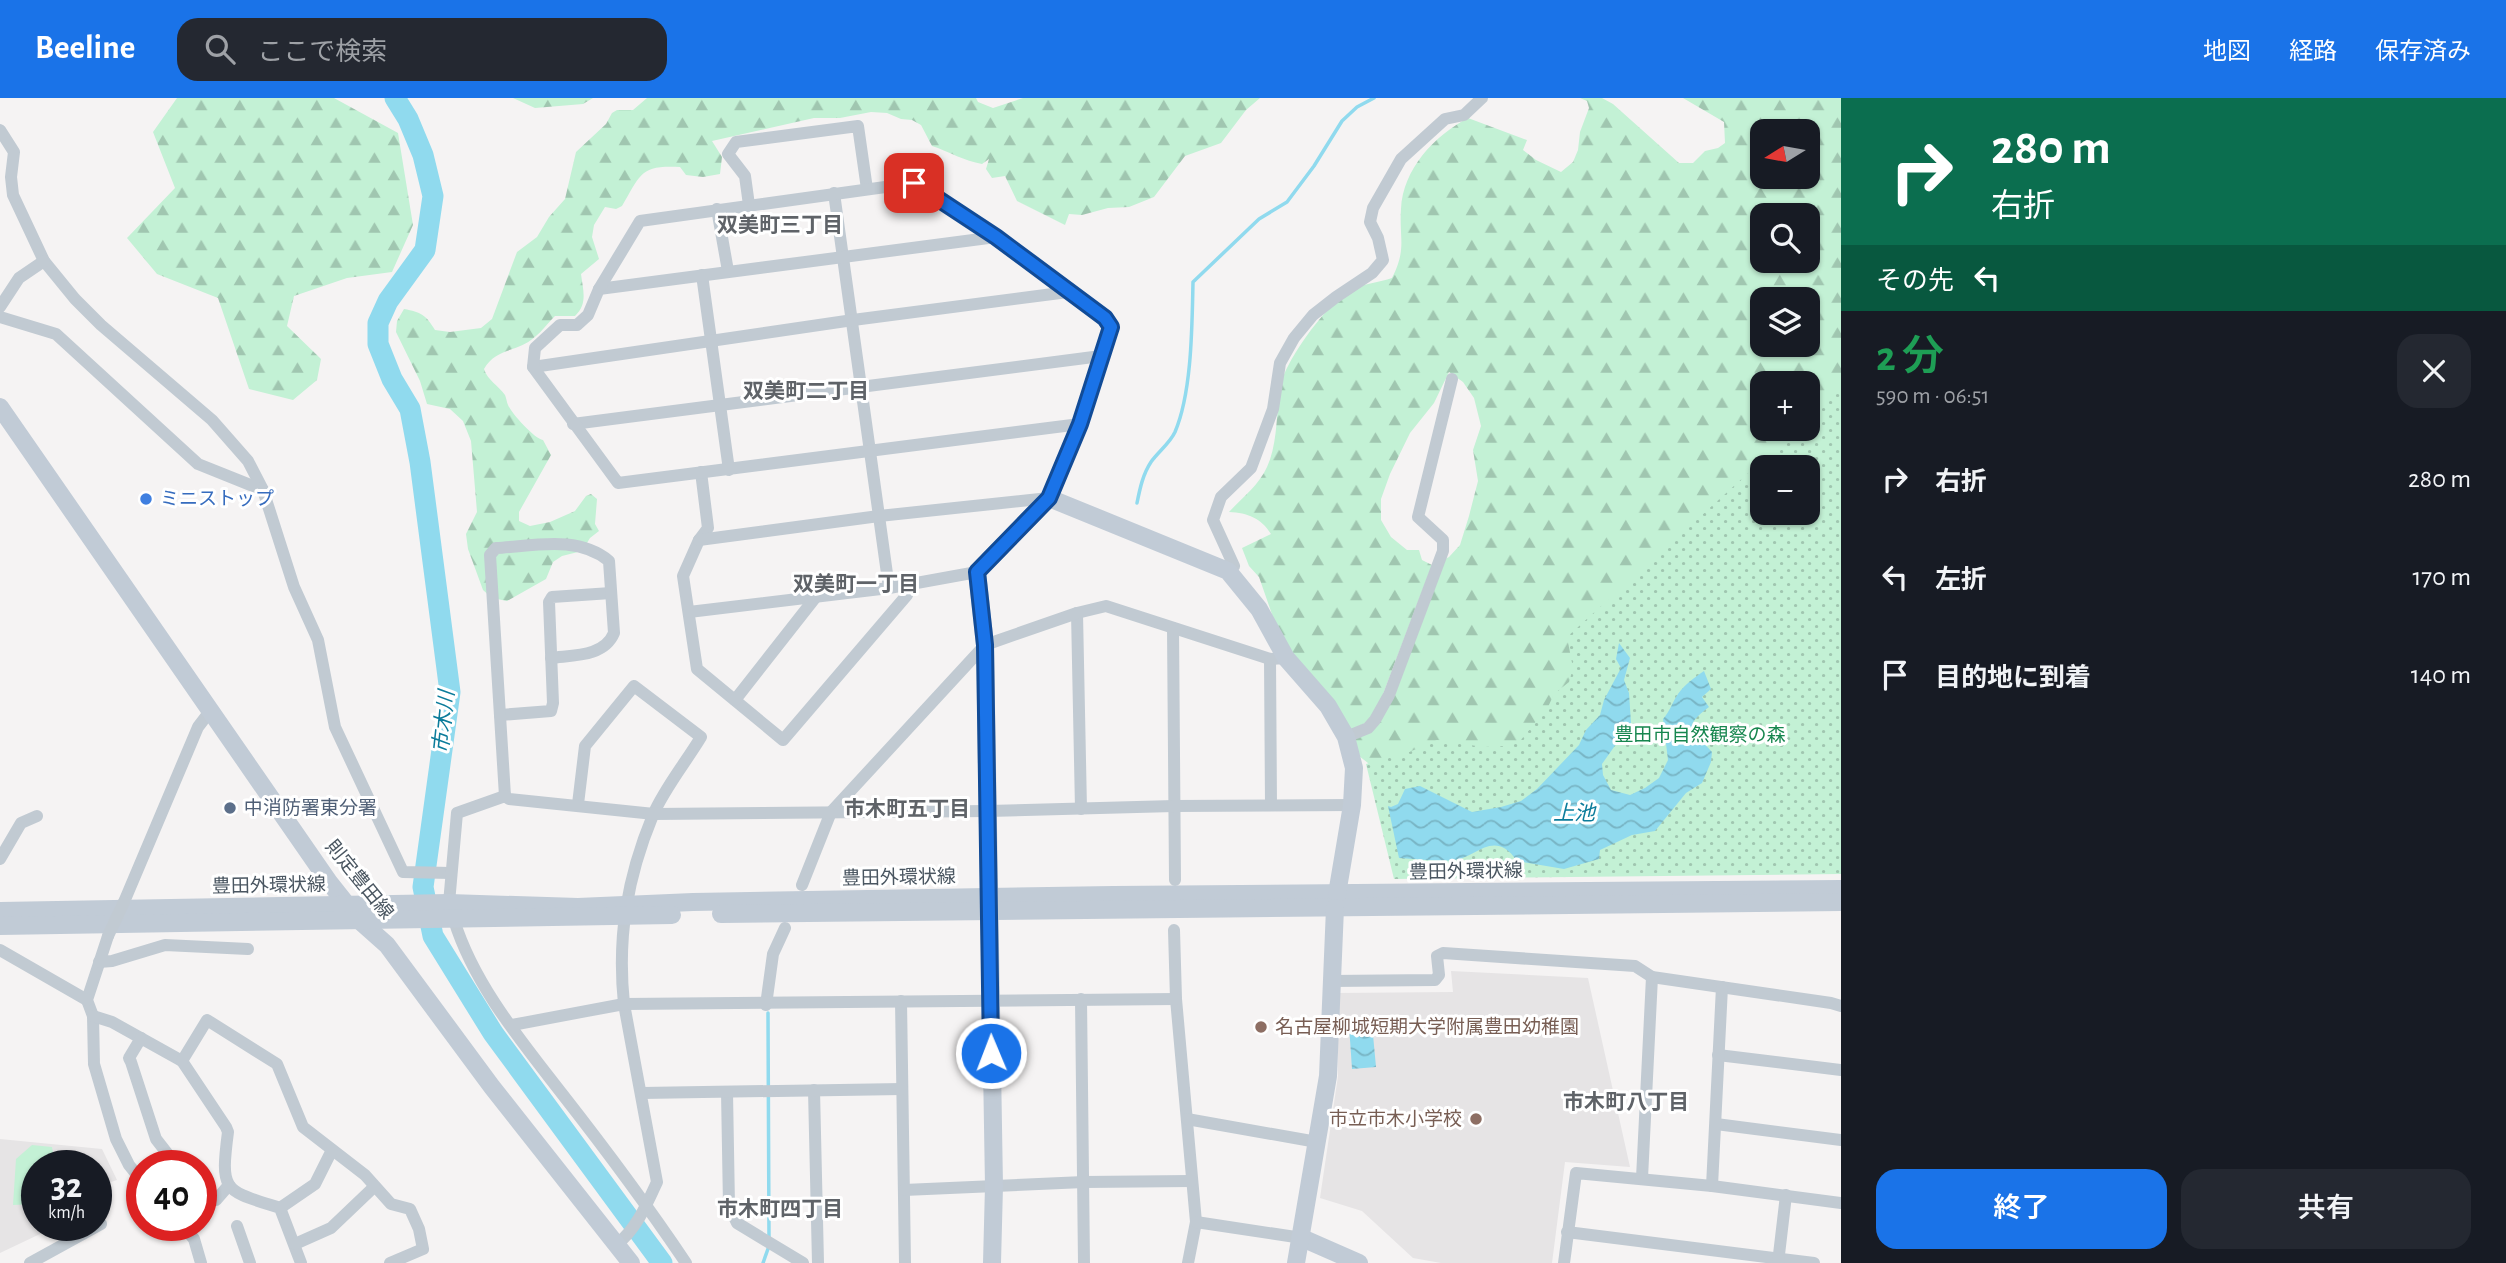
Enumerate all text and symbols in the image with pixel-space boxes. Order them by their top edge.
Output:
search box [177,18,667,81]
icon: search [201,30,239,68]
text: Beeline [35,32,135,65]
text: ここで検索 [257,39,387,65]
text: 地図 [2203,40,2251,64]
text: 経路 [2289,40,2337,64]
text: 保存済み [2375,40,2471,64]
north arrow [1750,119,1820,189]
map controls [1750,119,1820,525]
text: 280 m [1991,124,2111,173]
icon: right [1876,126,1967,217]
pin [884,153,944,213]
icon: arrive [895,164,933,202]
text: 右折 [1991,190,2055,222]
button: search [1750,203,1820,273]
district label: 双美町三丁目 [717,214,843,236]
icon: left [1968,259,2006,297]
text: その先 [1876,268,1954,294]
button: layers [1750,287,1820,357]
button: close [2397,334,2471,408]
text: 2 分 [1876,336,1944,378]
button: + [1750,371,1820,441]
district label: 双美町二丁目 [743,380,869,402]
text: 590 m · 06:51 [1876,385,1989,408]
button: − [1750,455,1820,525]
icon: right [1876,460,1914,498]
text: 280 m [2408,466,2471,492]
text: 右折 [1935,469,1987,495]
place label: ミニストップ [160,489,274,509]
marker: ミニストップ [138,491,154,507]
icon: left [1876,558,1914,596]
text: 170 m [2412,564,2471,590]
text: 左折 [1935,567,1987,593]
district label: 双美町一丁目 [793,573,919,595]
icon: arrive [1876,656,1914,694]
text: 140 m [2411,662,2471,688]
text: 目的地に到着 [1935,665,2091,691]
water label: 市木川 [429,687,458,754]
park label: 豊田市自然観察の森 [1614,724,1786,745]
place label: 中消防署東分署 [244,797,377,818]
district label: 市木町五丁目 [844,798,970,820]
marker: 中消防署東分署 [222,800,238,816]
water label: 上池 [1553,802,1597,824]
street label: 則定豊田線 [322,836,398,923]
street label: 豊田外環状線 [1409,860,1523,882]
street label: 豊田外環状線 [842,866,956,888]
street label: 豊田外環状線 [212,874,326,896]
position arrow [954,1016,1028,1090]
place label: 名古屋柳城短期大学附属豊田幼稚園 [1275,1016,1579,1037]
marker: 名古屋柳城短期大学附属豊田幼稚園 [1253,1019,1269,1035]
district label: 市木町八丁目 [1563,1091,1689,1113]
place label: 市立市木小学校 [1329,1108,1462,1129]
marker: 市立市木小学校 [1468,1111,1484,1127]
speed limit sign: 40 [126,1150,217,1241]
text: 32 [51,1169,82,1204]
button: 終了 [1876,1169,2167,1249]
button: 共有 [2181,1169,2471,1249]
district label: 市木町四丁目 [717,1198,843,1220]
text: km/h [48,1204,85,1222]

